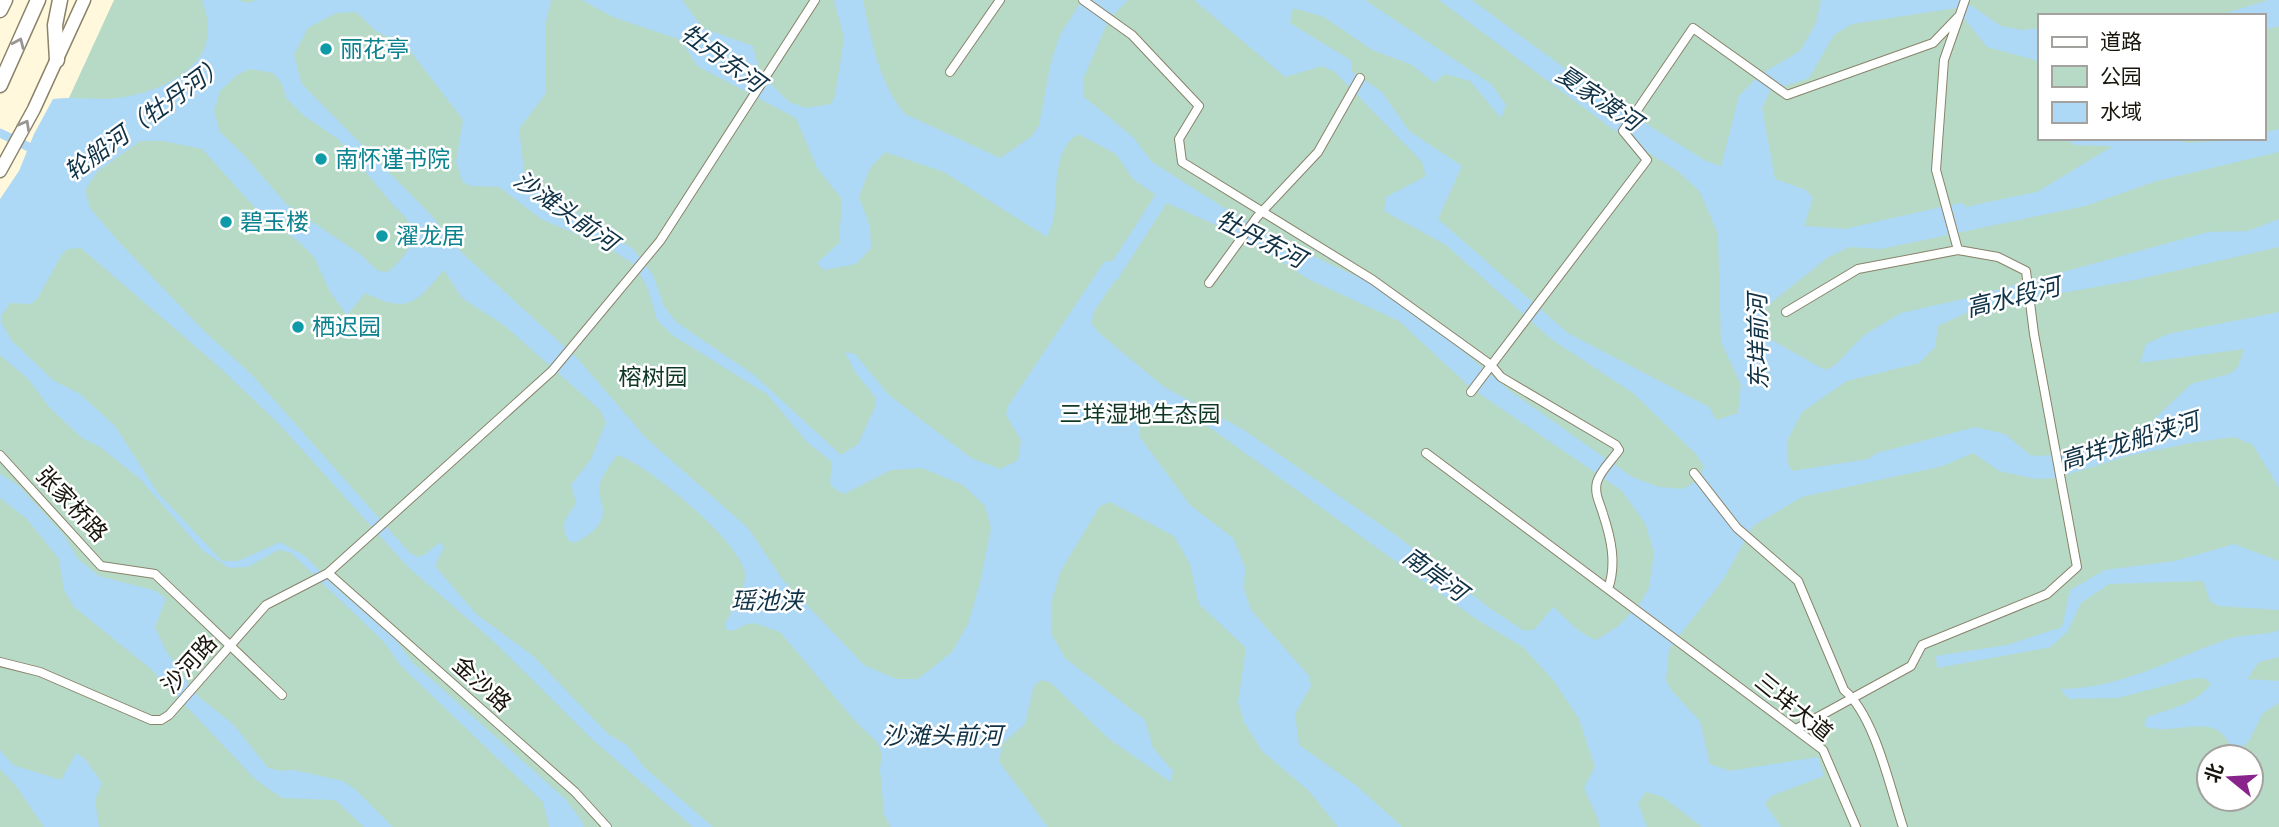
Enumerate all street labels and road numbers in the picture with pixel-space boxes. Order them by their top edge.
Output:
street label: 张家桥路 [30,461,114,547]
street label: 沙河路 [156,629,222,699]
street label: 金沙路 [447,651,517,717]
street label: 三垟大道 [1749,667,1839,747]

